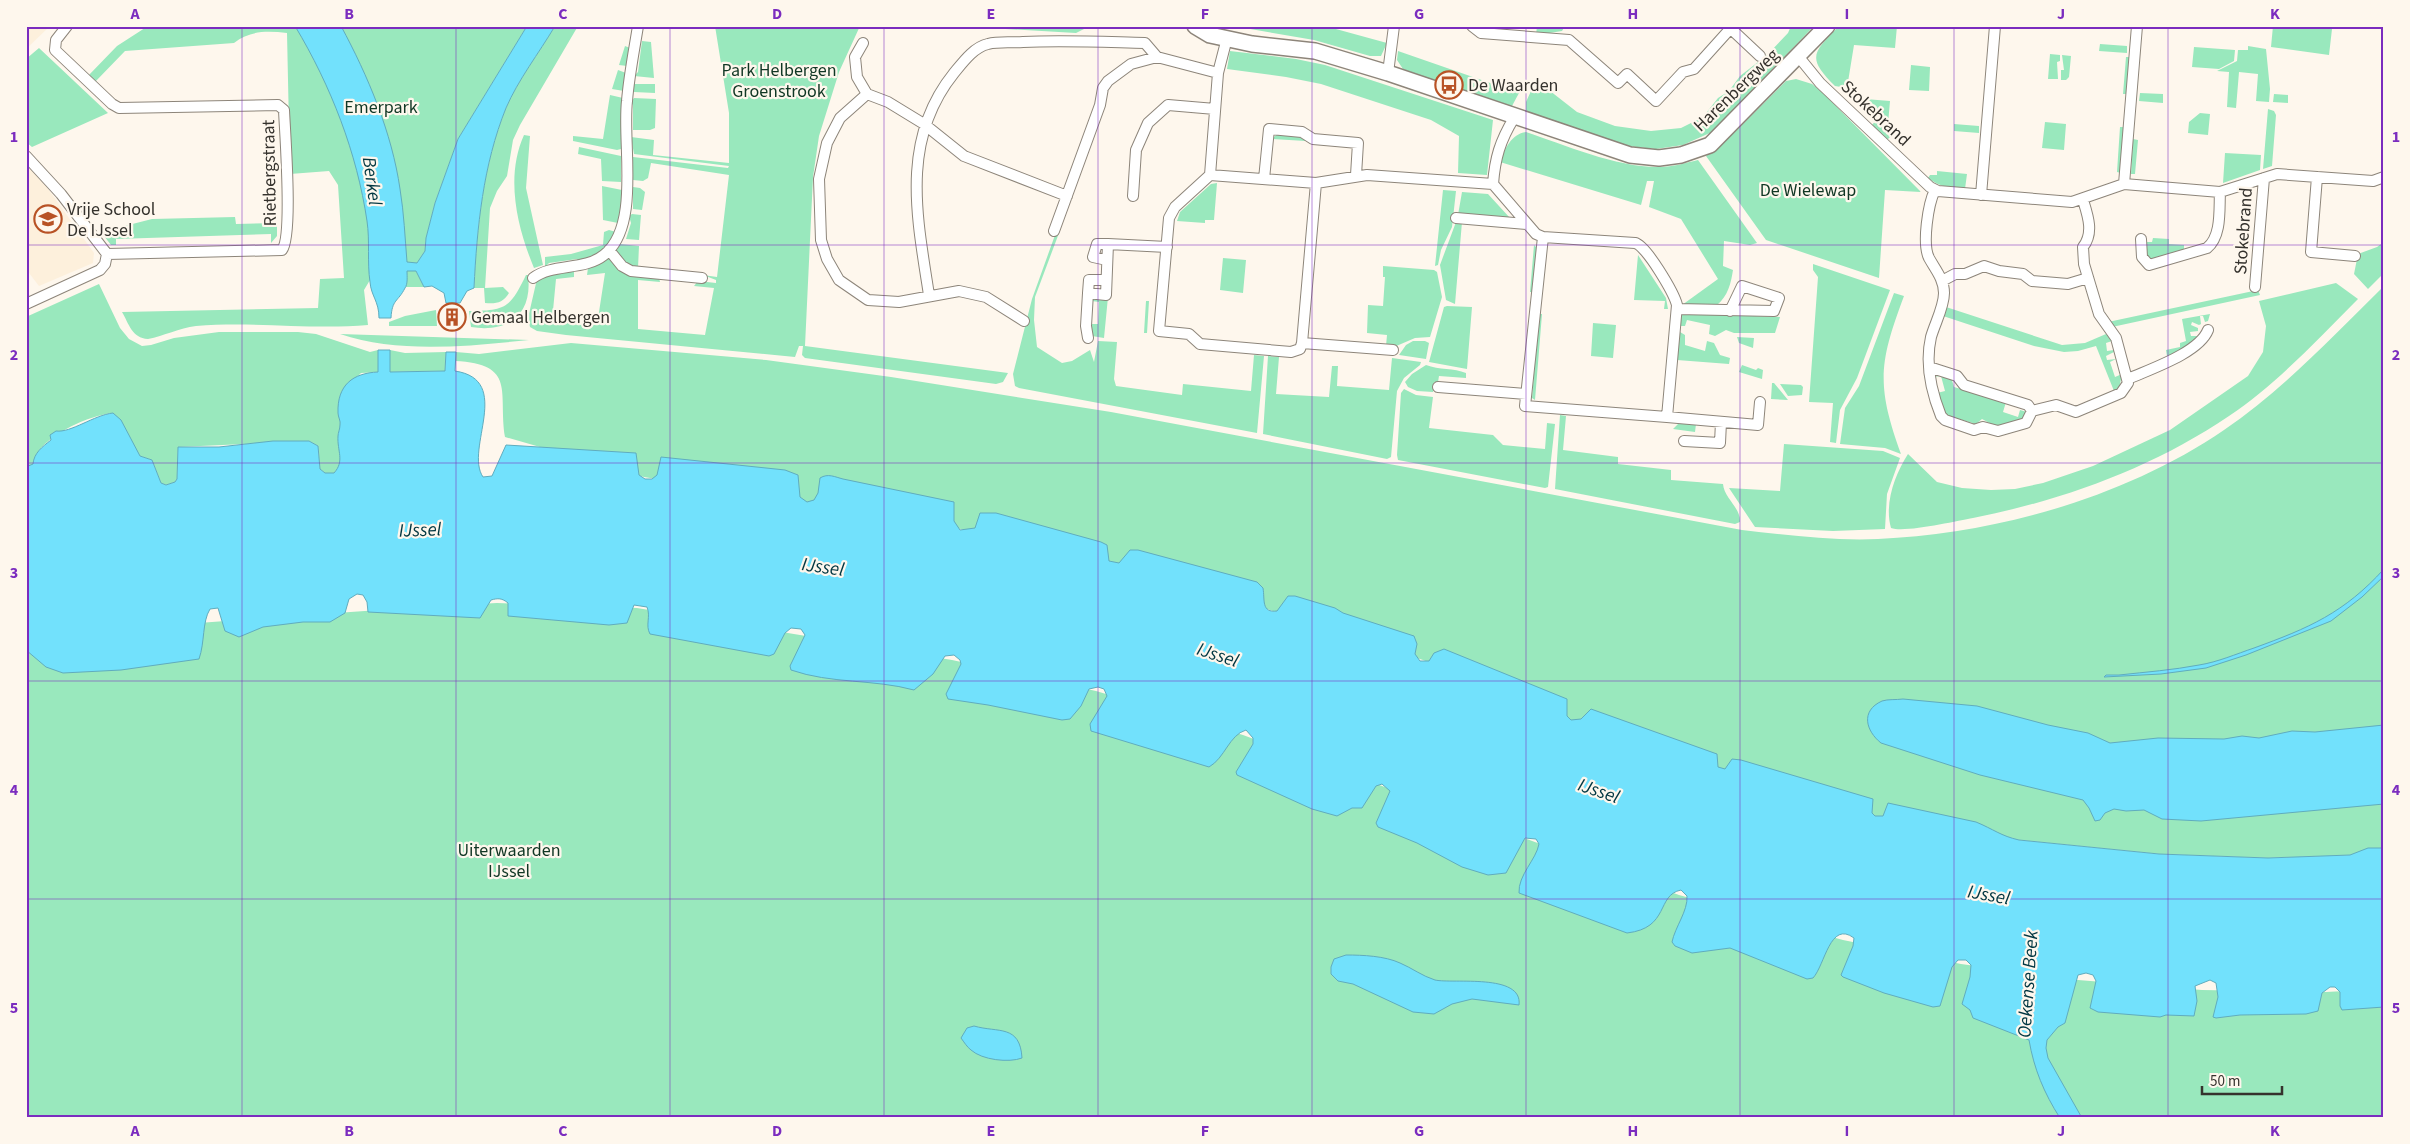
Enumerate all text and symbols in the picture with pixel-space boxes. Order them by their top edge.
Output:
text: A [129,3,140,25]
text: B [344,3,354,25]
text: C [558,3,568,25]
text: D [772,3,782,25]
text: E [987,3,995,25]
text: F [1201,3,1209,25]
text: G [1414,3,1424,25]
text: H [1628,3,1638,25]
text: I [1845,3,1849,25]
text: J [2057,3,2065,25]
text: K [2270,3,2280,25]
street label: Harenbergweg [1688,43,1785,138]
park label: Park Helbergen Groenstrook [721,58,837,104]
bus stop icon: De Waarden [1434,70,1464,100]
place label: De Waarden [1468,73,1558,98]
street label: Stokebrand [1835,75,1916,152]
park label: Emerpark [344,95,418,120]
street label: Rietbergstraat [256,119,283,226]
text: 1 [10,126,18,148]
text: 1 [2392,126,2400,148]
water label: Berkel [355,155,388,208]
park label: De Wielewap [1760,178,1856,203]
street label: Stokebrand [2228,187,2259,275]
place label: Vrije School De IJssel [67,197,155,243]
school or university icon: Vrije School De IJssel [33,204,63,234]
building icon: Gemaal Helbergen [437,302,467,332]
place label: Gemaal Helbergen [471,305,610,330]
text: 2 [10,344,18,366]
text: 2 [2392,344,2400,366]
water label: IJssel [398,516,442,545]
water label: IJssel [800,551,846,584]
text: 3 [10,562,18,584]
text: 3 [2392,562,2400,584]
water label: IJssel [1193,636,1242,675]
water label: IJssel [1574,772,1623,811]
text: 4 [10,779,19,801]
text: 4 [2392,779,2401,801]
park label: Uiterwaarden IJssel [457,838,561,884]
water label: IJssel [1965,878,2012,913]
water label: Oekense Beek [2011,929,2046,1039]
text: 5 [10,997,18,1019]
text: 5 [2392,997,2400,1019]
scale bar [2202,1064,2282,1096]
text: 50 m [2210,1071,2240,1092]
text: A [129,1120,140,1142]
text: B [344,1120,354,1142]
text: C [558,1120,568,1142]
text: D [772,1120,782,1142]
text: E [987,1120,995,1142]
text: F [1201,1120,1209,1142]
text: G [1414,1120,1424,1142]
text: H [1628,1120,1638,1142]
text: I [1845,1120,1849,1142]
text: J [2057,1120,2065,1142]
text: K [2270,1120,2280,1142]

